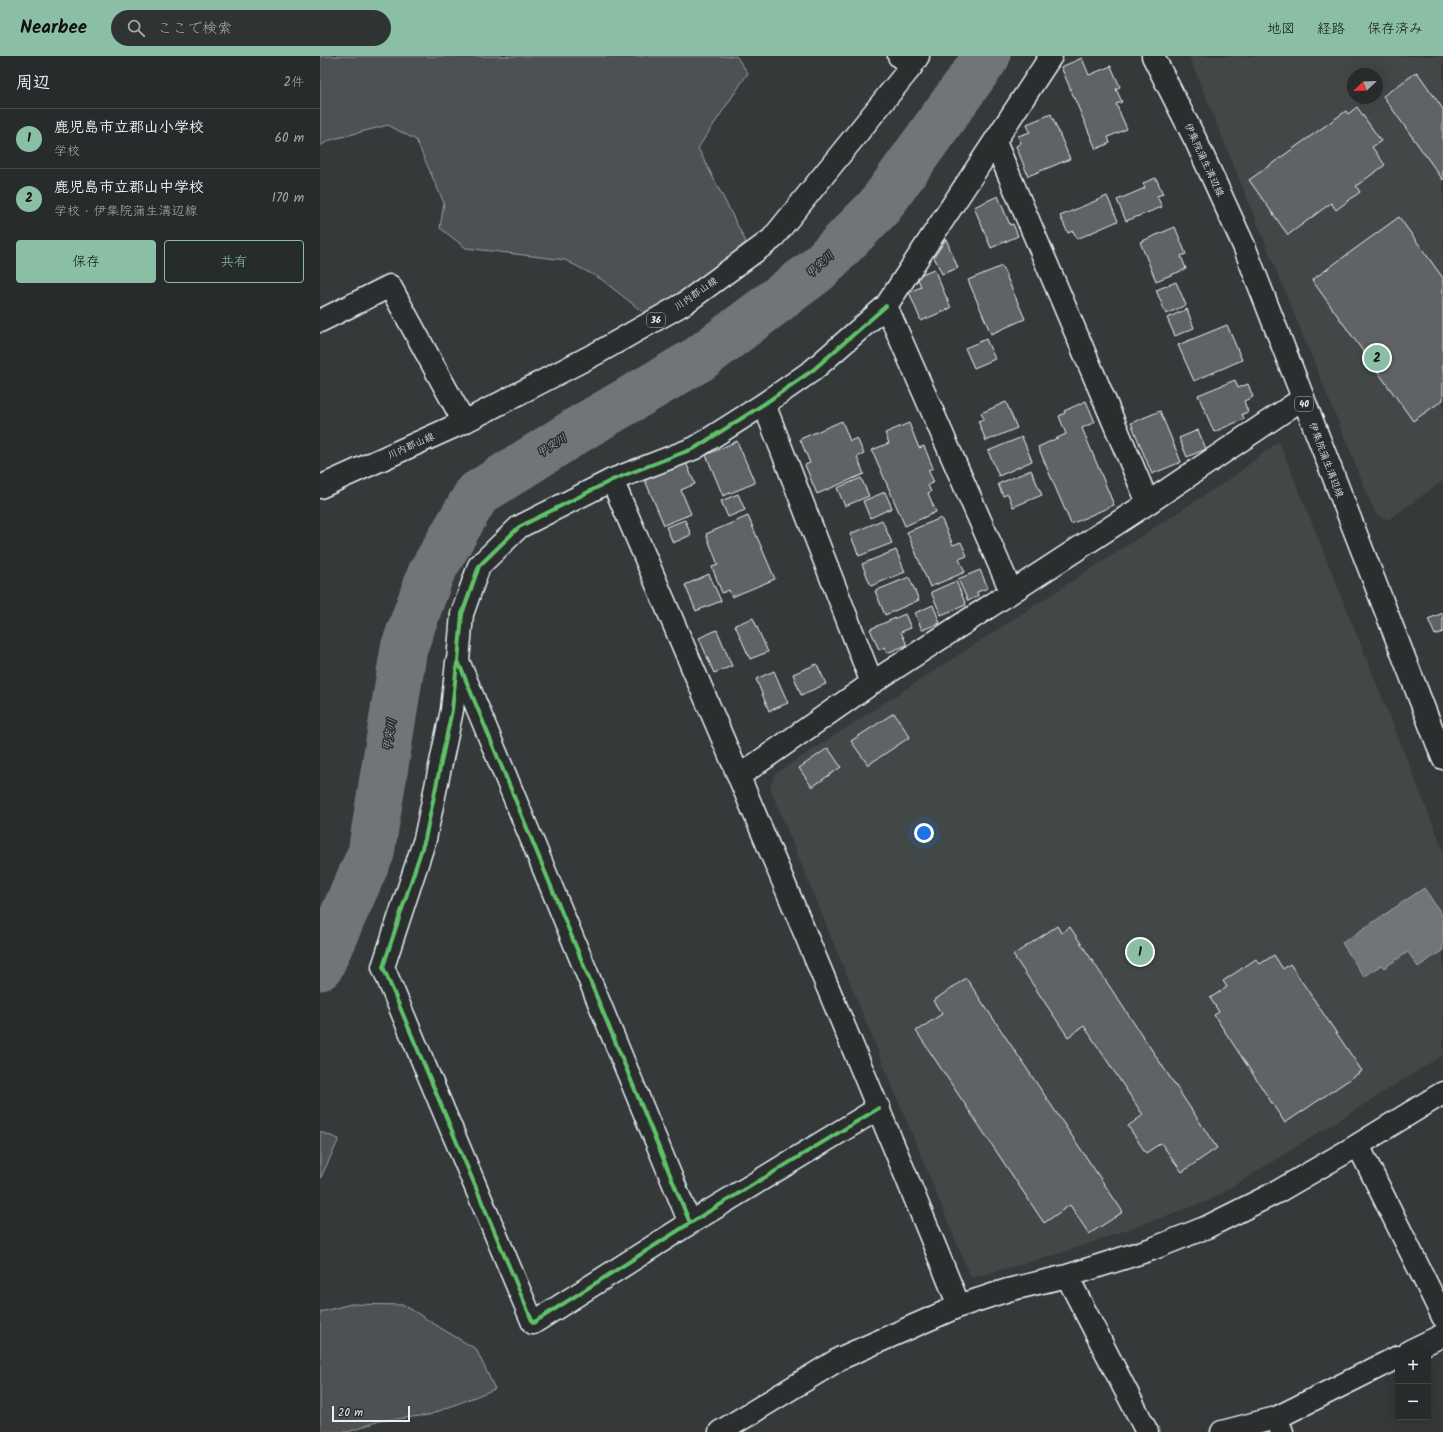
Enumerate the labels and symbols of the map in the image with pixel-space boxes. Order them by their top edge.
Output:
north arrow [1347,68,1383,104]
street label: 伊集院蒲生溝辺線 [1180,120,1228,200]
water label: 甲突川 [802,247,838,283]
street label: 川内郡山線 [671,273,721,315]
road number: 36 [647,313,665,327]
pin: 2 [1364,343,1390,373]
road number: 40 [1295,397,1313,411]
street label: 伊集院蒲生溝辺線 [1304,420,1348,500]
street label: 川内郡山線 [385,429,437,463]
water label: 甲突川 [533,429,571,463]
water label: 甲突川 [379,717,401,753]
your location [914,823,934,843]
pin: 1 [1127,937,1153,967]
scale bar [332,1404,410,1423]

